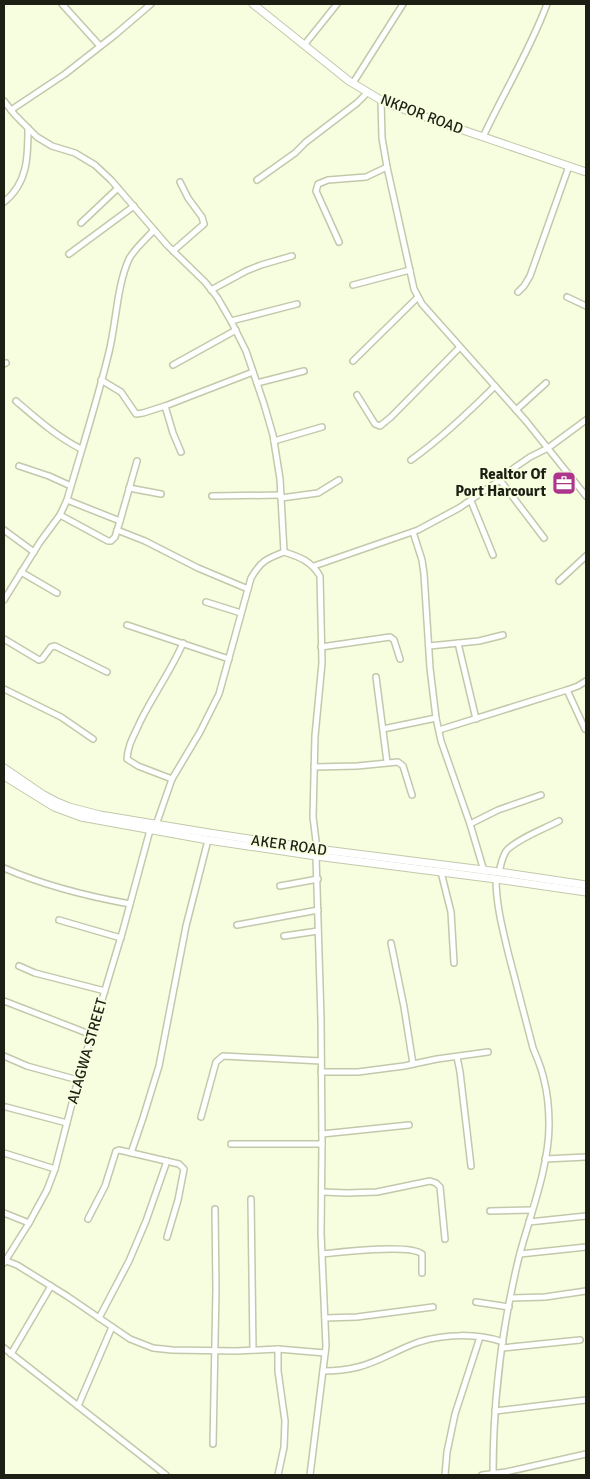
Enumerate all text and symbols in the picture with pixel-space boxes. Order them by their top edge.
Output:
street label: NKPOR ROAD [378,90,466,138]
place label: Realtor Of Port Harcourt [455,465,548,500]
office icon: Realtor Of Port Harcourt [551,470,577,496]
street label: AKER ROAD [250,831,328,859]
street label: ALAGWA STREET [63,996,111,1106]

